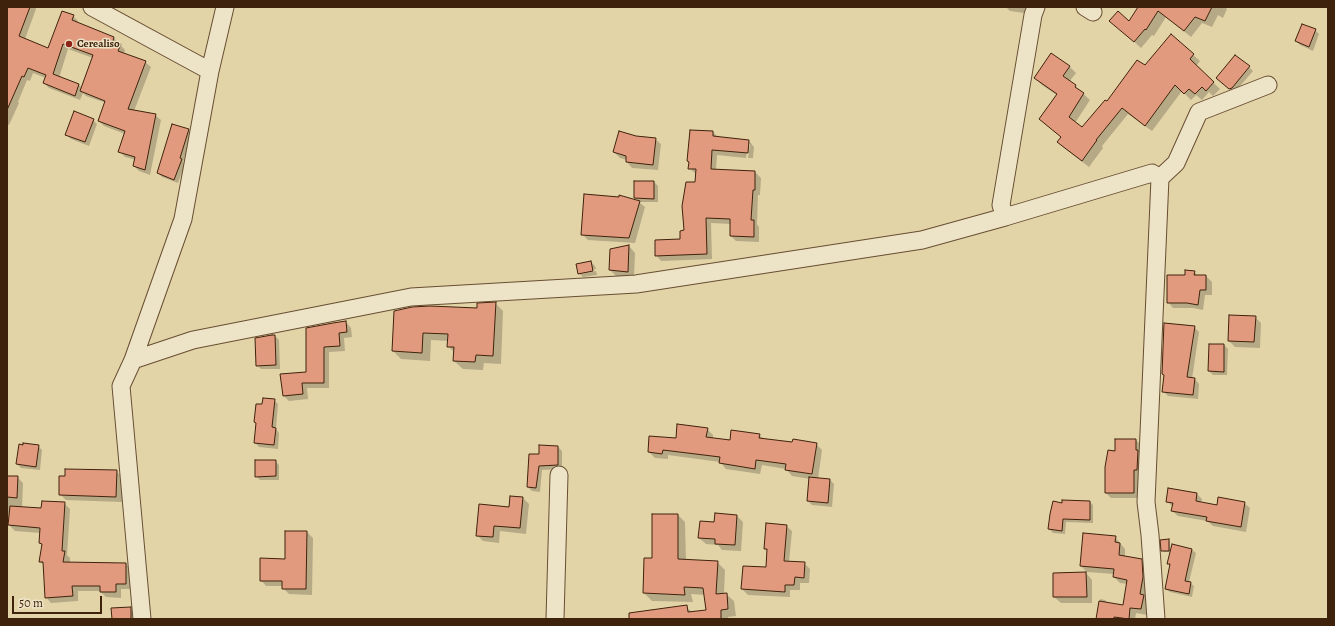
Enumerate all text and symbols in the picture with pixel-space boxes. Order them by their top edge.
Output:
place label: Cerealiso [77,37,120,51]
marker: Cerealiso [64,39,74,49]
scale bar [14,588,104,614]
text: 50 m [19,595,43,611]

